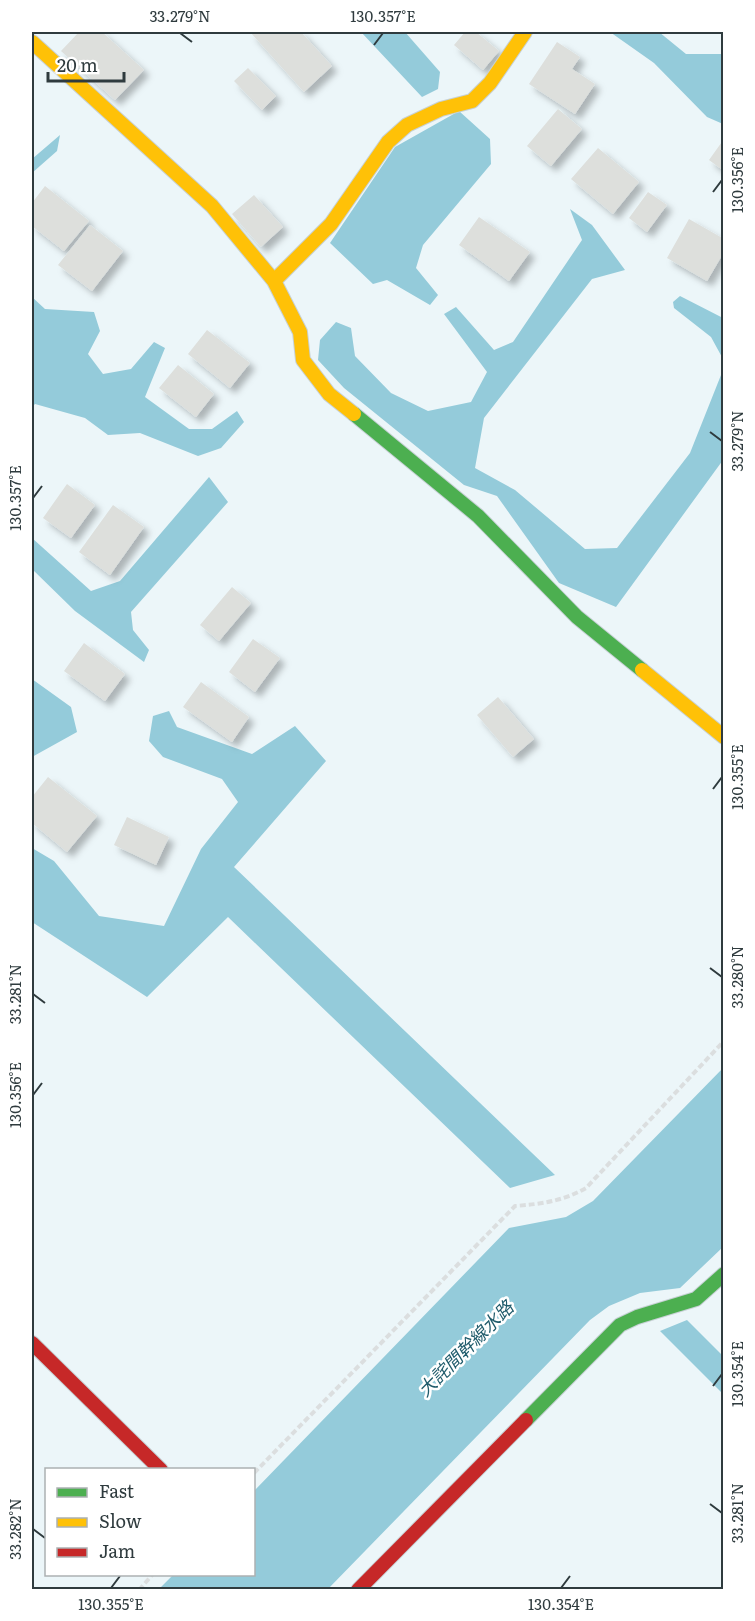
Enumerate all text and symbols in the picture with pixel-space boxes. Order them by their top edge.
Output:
text: 33.279°N [149,4,211,27]
text: 130.357°E [350,4,416,27]
scale bar [48,45,124,83]
text: 20 m [57,51,98,78]
text: 130.356°E [725,147,748,213]
text: 33.279°N [725,410,748,472]
text: 130.357°E [3,465,26,531]
text: 130.355°E [725,744,748,810]
text: 33.280°N [725,946,748,1008]
text: 33.281°N [3,964,26,1024]
text: 130.356°E [3,1062,26,1128]
water label: 大詫間幹線水路 [411,1292,520,1402]
text: 130.354°E [725,1341,748,1407]
legend [45,1468,255,1576]
text: Fast [99,1477,135,1504]
text: 33.281°N [725,1483,748,1543]
text: 33.282°N [3,1498,26,1560]
text: Slow [99,1507,142,1534]
text: Jam [99,1537,135,1564]
text: 130.355°E [78,1592,144,1615]
text: 130.354°E [528,1592,594,1615]

